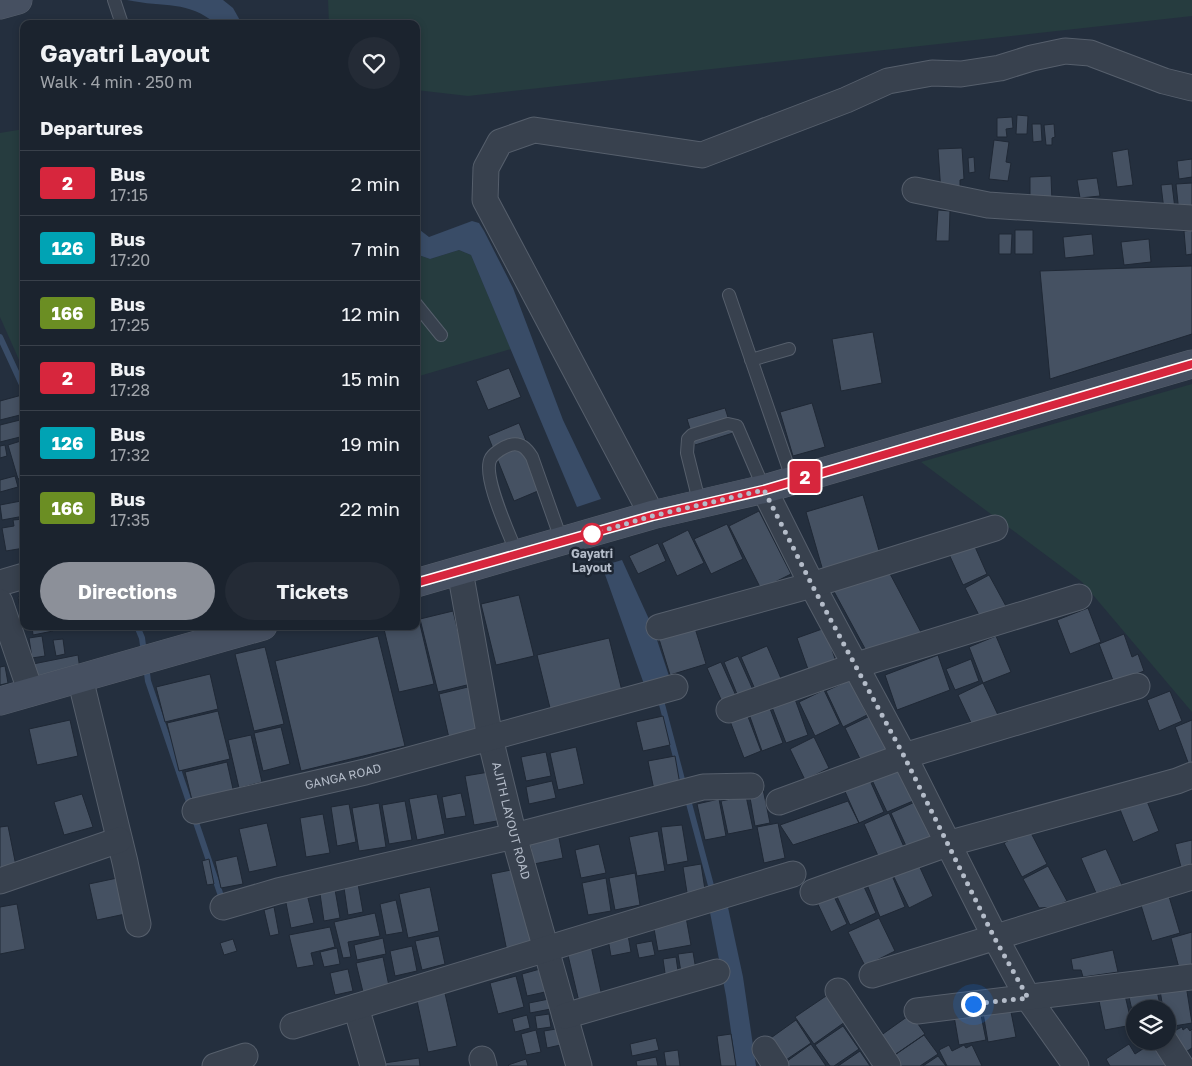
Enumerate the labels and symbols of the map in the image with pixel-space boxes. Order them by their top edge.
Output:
line badge: 2 [789,461,821,493]
marker: Gayatri Layout [581,523,603,545]
place label: Gayatri Layout [571,546,613,575]
street label: GANGA ROAD [303,760,383,793]
street label: AJITH LAYOUT ROAD [489,760,534,881]
your location [961,992,986,1017]

